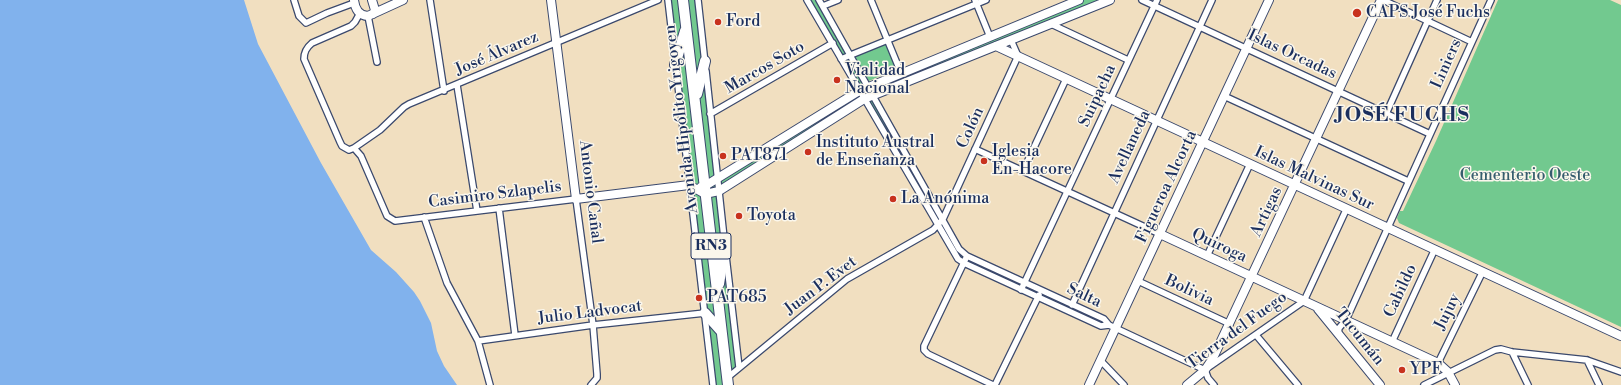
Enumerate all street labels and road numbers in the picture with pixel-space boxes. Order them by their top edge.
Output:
street label: Avenida Hipólito Yrigoyen [661,24,703,214]
street label: Islas Orcadas [1245,26,1339,84]
street label: José Álvarez [452,28,542,80]
street label: Liniers [1428,36,1466,92]
street label: Marcos Soto [722,37,808,99]
street label: Suipacha [1075,62,1121,130]
street label: Colón [953,104,989,152]
street label: Avellaneda [1105,107,1155,187]
street label: Figueroa Alcorta [1132,127,1202,247]
street label: Antonio Cañal [574,139,606,245]
street label: Islas Malvinas Sur [1251,143,1377,215]
street label: Casimiro Szlapelis [427,177,563,213]
street label: Artigas [1247,184,1287,240]
street label: Quiroga [1188,225,1250,267]
road number: RN3 [691,233,731,259]
street label: Juan P. Evet [781,253,861,319]
street label: Cabildo [1380,261,1422,321]
street label: Bolivia [1162,271,1216,311]
street label: Salta [1064,280,1104,312]
street label: Tierra del Fuego [1183,288,1291,374]
street label: Jujuy [1431,291,1465,333]
street label: Julio Ladvocat [537,297,643,329]
street label: Tucumán [1330,305,1388,369]

